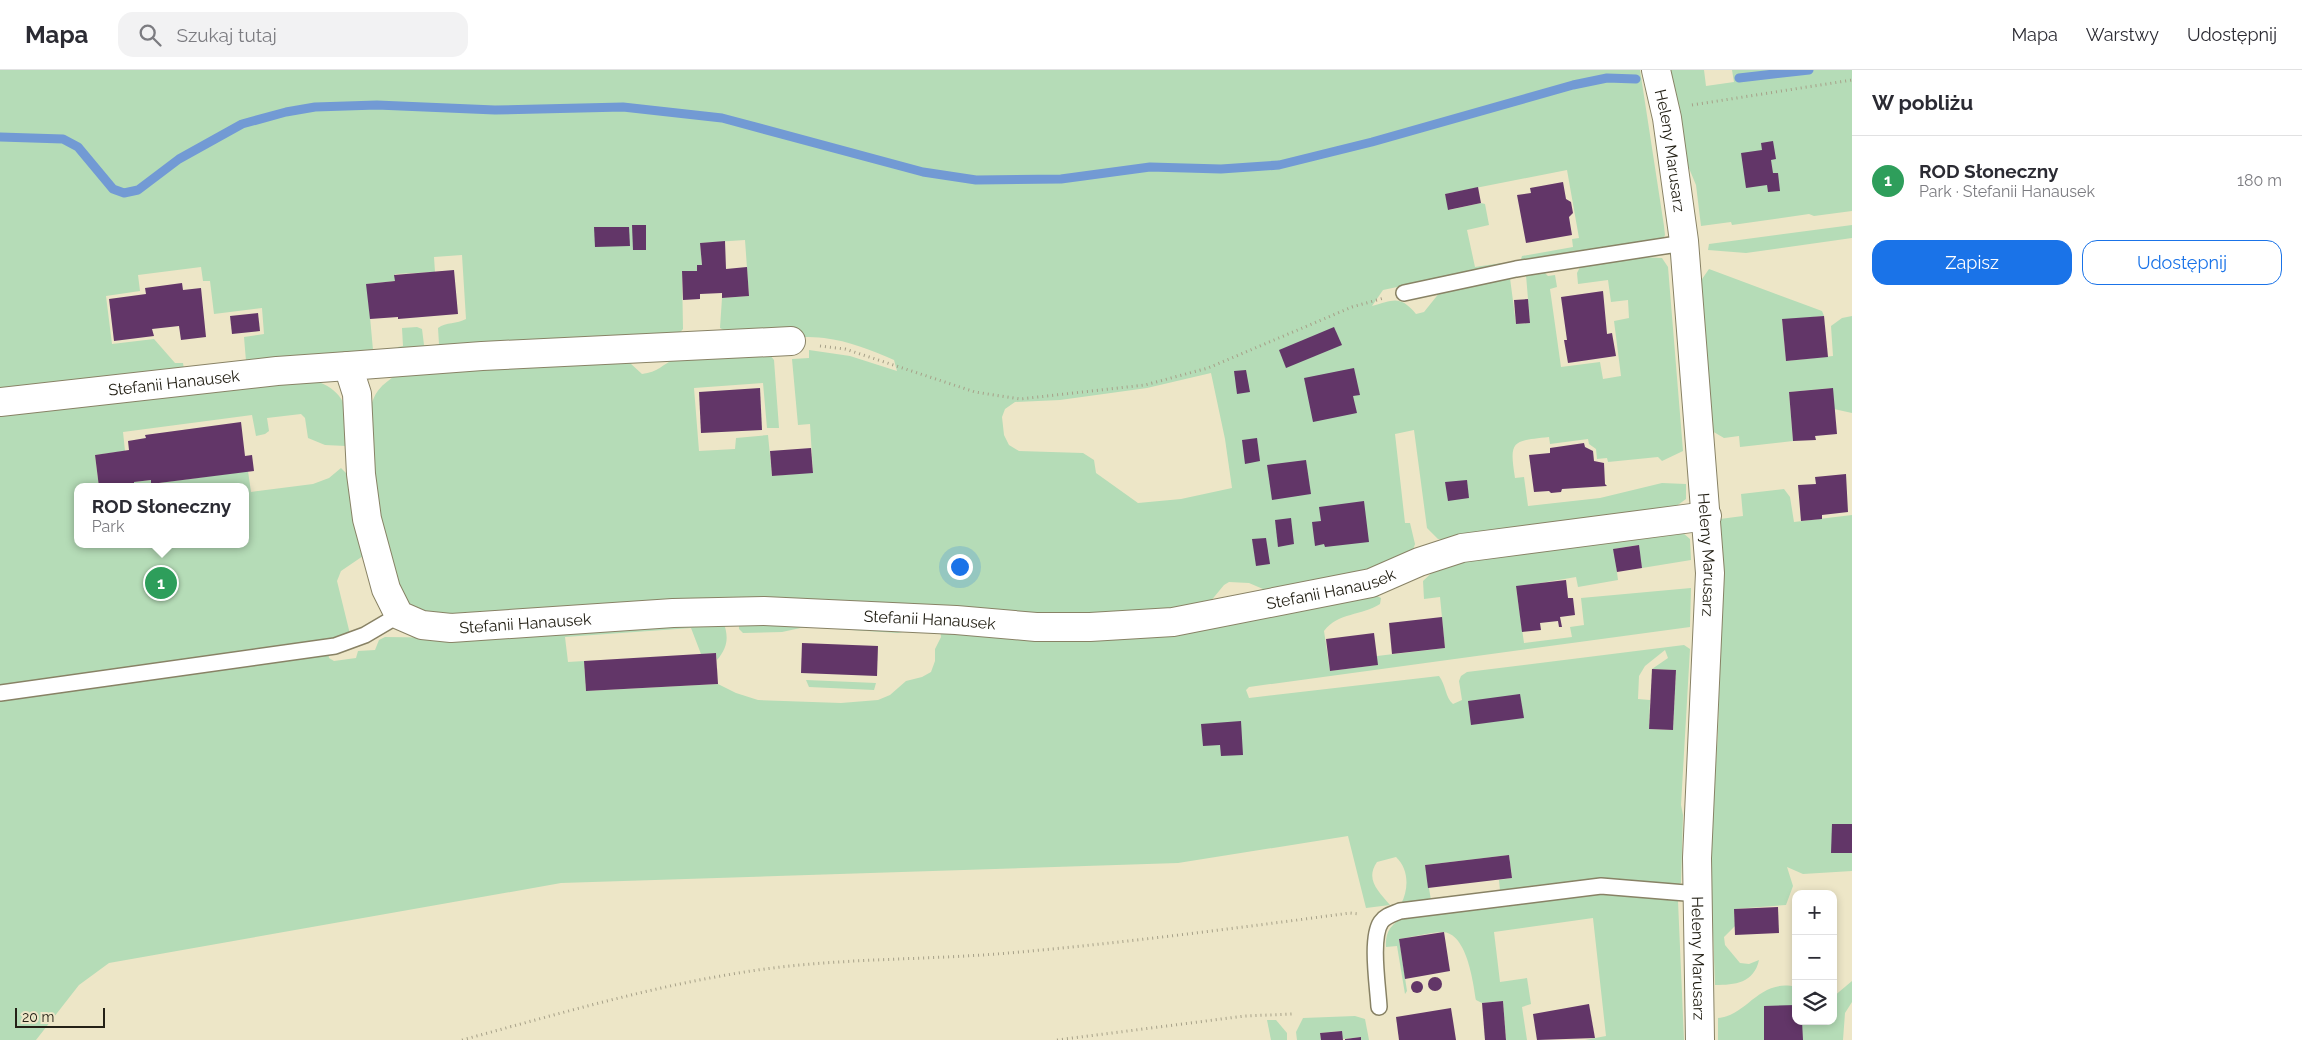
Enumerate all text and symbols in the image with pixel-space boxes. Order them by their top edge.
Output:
search box [118,12,468,57]
text: Mapa [25,20,88,49]
icon: search [136,21,164,49]
text: Szukaj tutaj [176,24,277,46]
text: Mapa [2011,24,2058,45]
text: Warstwy [2086,24,2159,45]
text: Udostępnij [2187,24,2277,45]
street label: Heleny Marusarz [1651,87,1689,213]
text: W pobliżu [1872,90,1973,115]
text: ROD Słoneczny [1919,160,2058,182]
text: 1 [1884,171,1892,190]
text: 180 m [2237,171,2282,190]
text: Park · Stefanii Hanausek [1919,182,2095,201]
button: Zapisz [1872,240,2072,285]
button: Udostępnij [2082,240,2282,285]
street label: Stefanii Hanausek [107,366,241,399]
popup [74,483,249,548]
street label: Heleny Marusarz [1694,492,1720,617]
text: ROD Słoneczny [92,495,231,517]
text: Park [92,517,124,536]
your location [947,554,973,580]
pin: 1 [145,564,177,602]
street label: Stefanii Hanausek [1265,564,1399,613]
street label: Stefanii Hanausek [863,606,997,633]
street label: Stefanii Hanausek [459,609,592,637]
map controls [1792,890,1837,1025]
button: + [1792,890,1837,935]
street label: Heleny Marusarz [1688,896,1709,1021]
button: − [1792,935,1837,980]
button: layers [1792,980,1837,1025]
scale bar [15,1005,105,1028]
text: 20 m [22,1009,54,1025]

